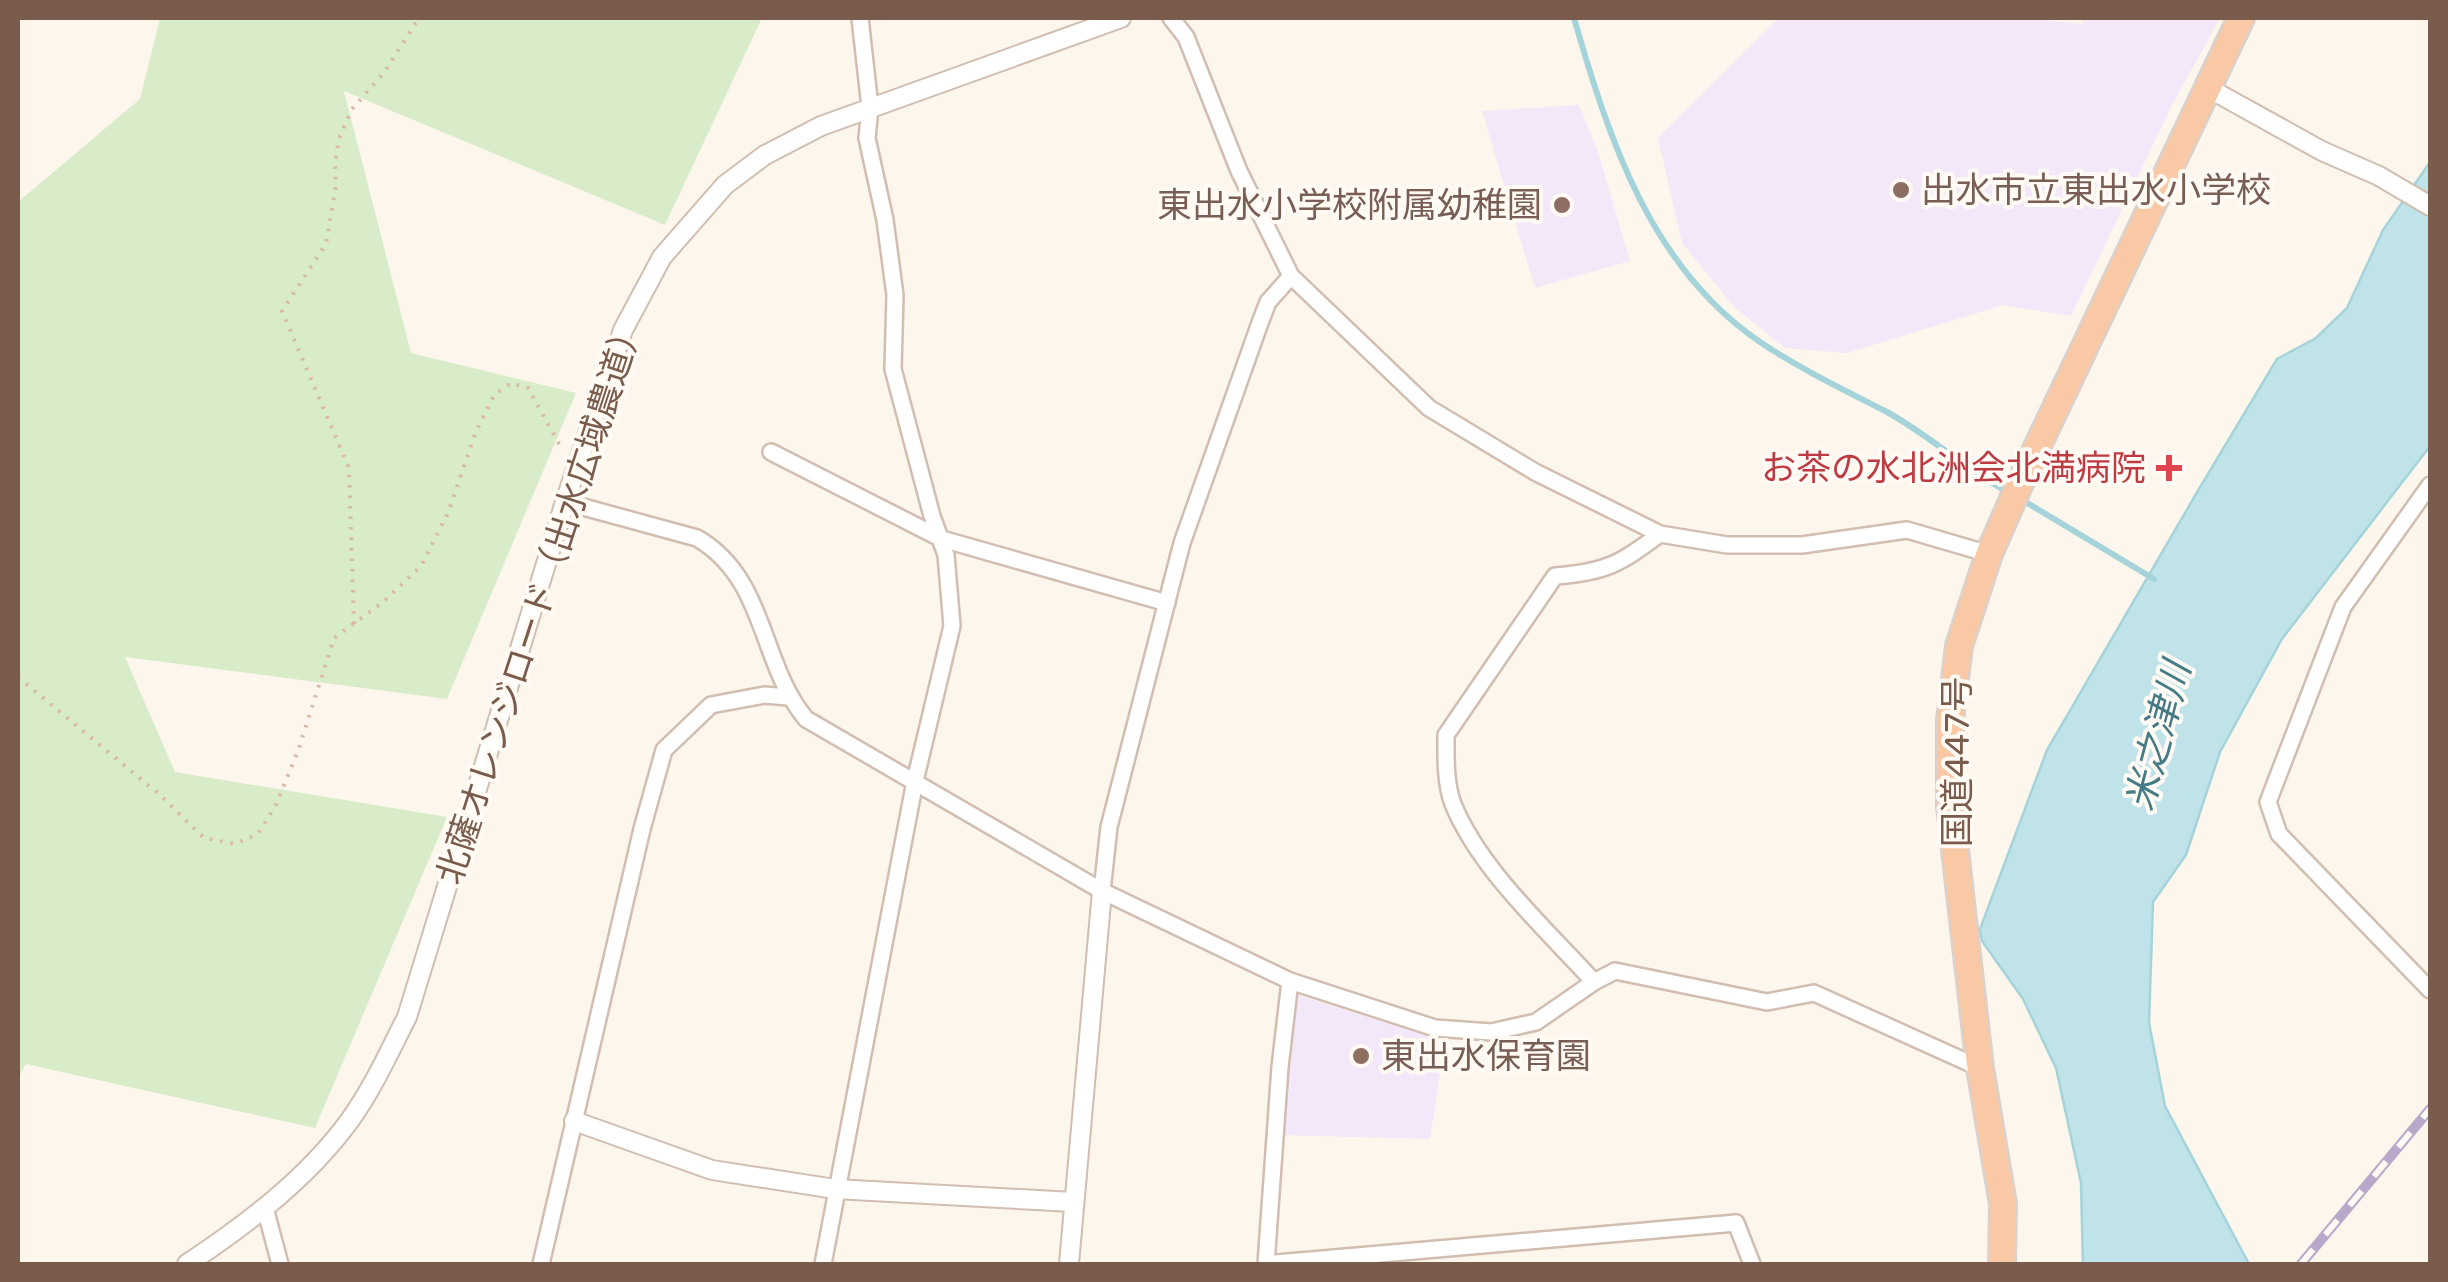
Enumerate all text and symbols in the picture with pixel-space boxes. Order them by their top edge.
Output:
place label: 出水市立東出水小学校 [1921,170,2271,212]
marker: 出水市立東出水小学校 [1890,179,1912,201]
place label: 東出水小学校附属幼稚園 [1157,185,1542,227]
marker: 東出水小学校附属幼稚園 [1551,194,1573,216]
street label: 北薩オレンジロード（出水広域農道） [429,311,653,890]
place label: お茶の水北洲会北満病院 [1761,448,2146,490]
marker: お茶の水北洲会北満病院 [2156,455,2182,481]
water label: 米之津川 [2117,653,2202,816]
street label: 国道447号 [1937,677,1979,847]
place label: 東出水保育園 [1381,1036,1591,1078]
marker: 東出水保育園 [1350,1045,1372,1067]

